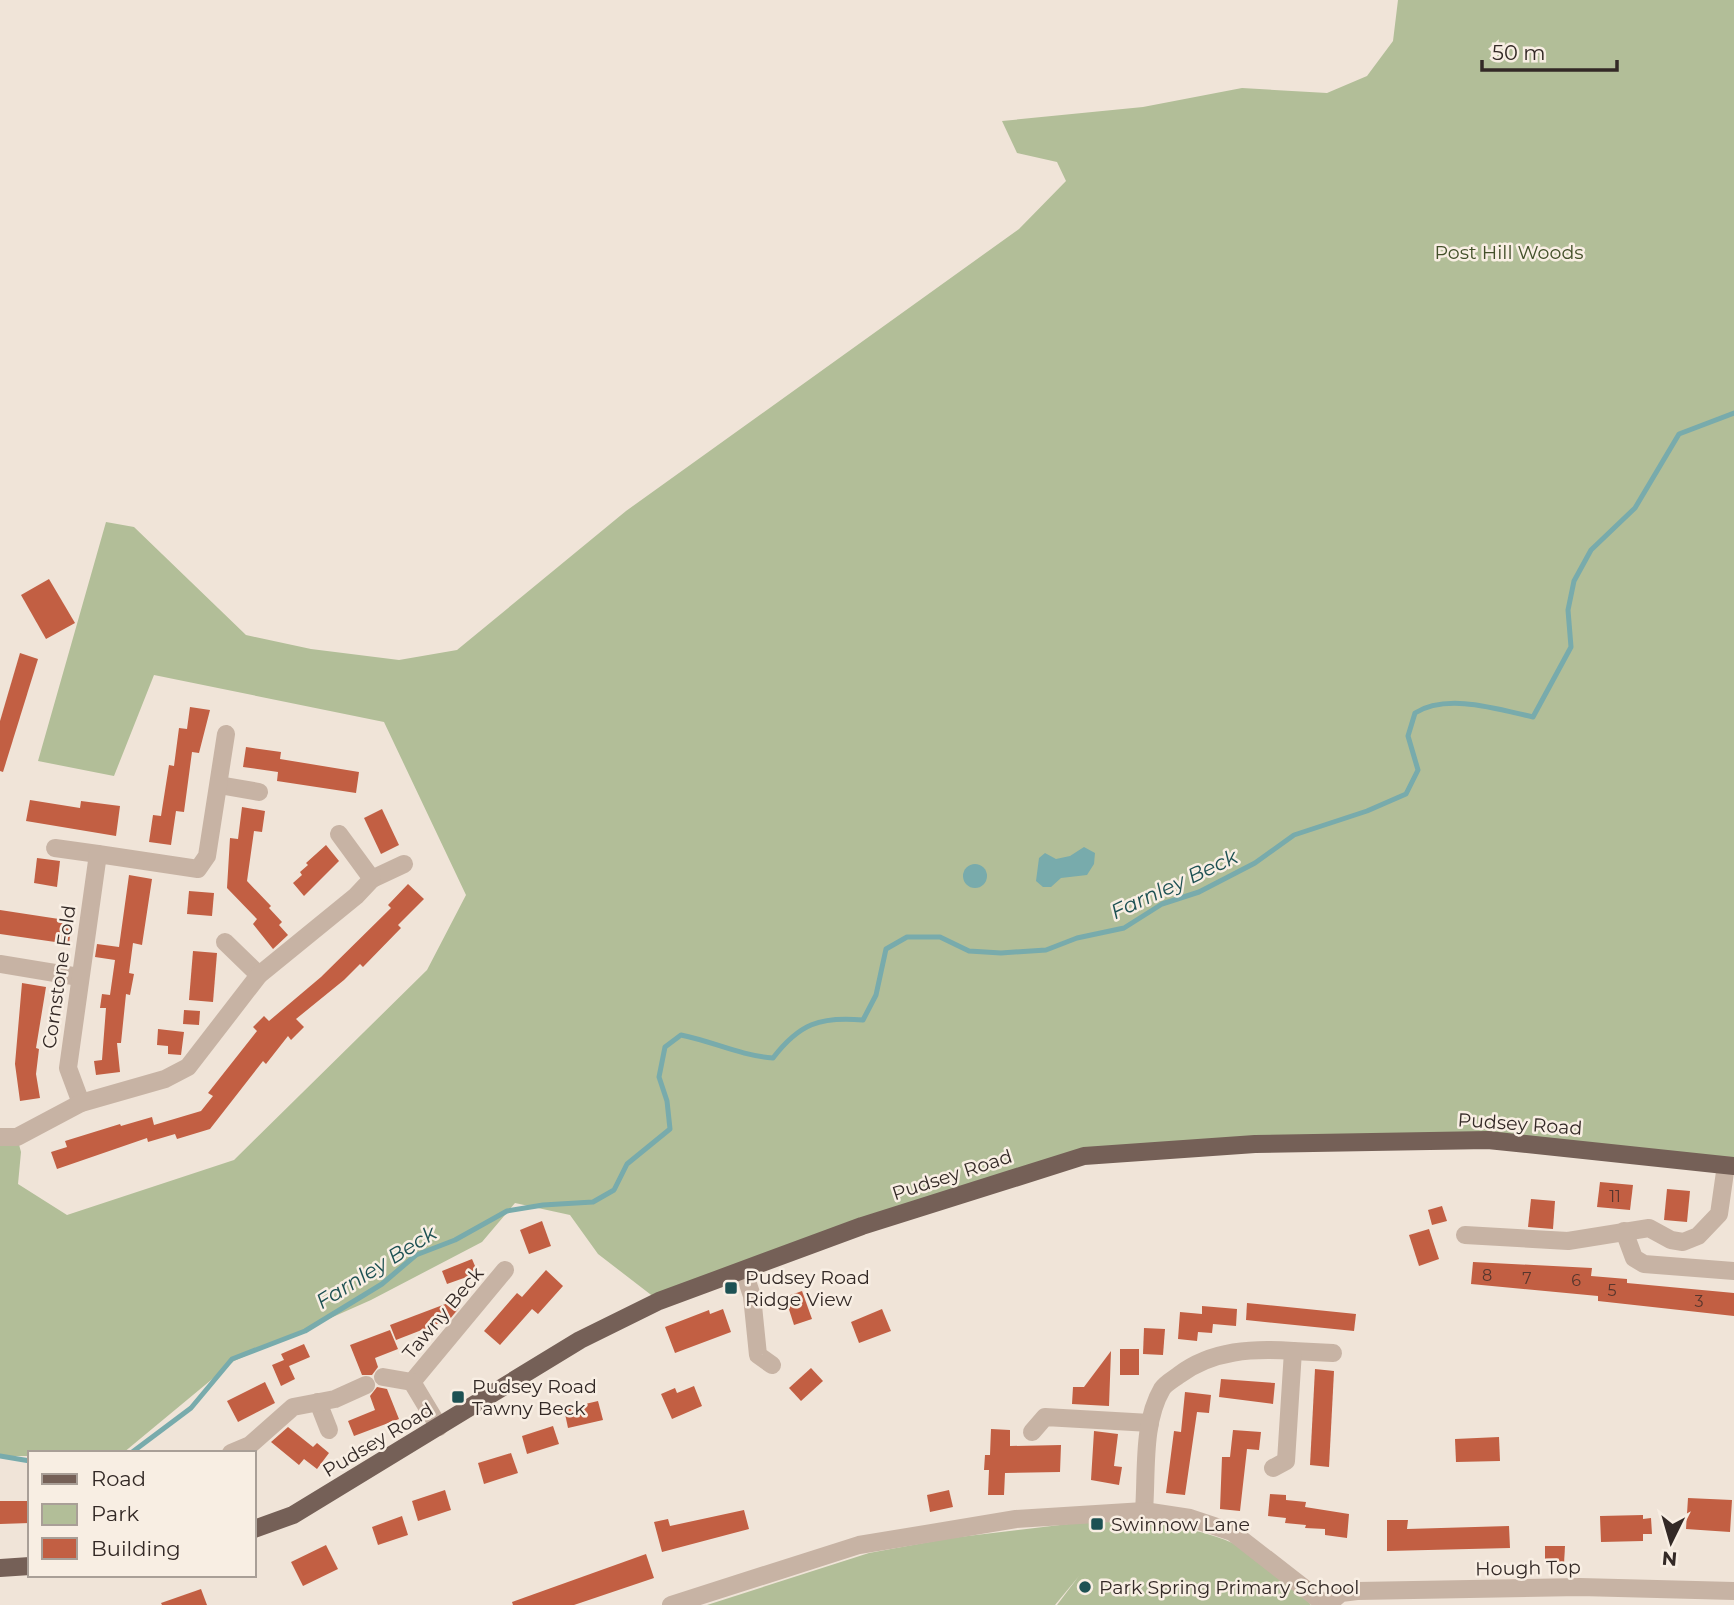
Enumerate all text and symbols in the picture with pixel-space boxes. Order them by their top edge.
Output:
scale bar [1482,28,1617,72]
text: 50 m [1492,40,1546,65]
park label: Post Hill Woods [1434,241,1584,264]
water label: Farnley Beck [1106,843,1243,924]
street label: Cornstone Fold [38,904,80,1050]
street label: Pudsey Road [1457,1108,1583,1140]
street label: Pudsey Road [889,1145,1015,1205]
house number: 11 [1609,1187,1621,1206]
water label: Farnley Beck [311,1219,442,1314]
street label: Tawny Beck [398,1262,489,1364]
place label: Pudsey Road Ridge View [745,1266,870,1311]
house number: 8 [1482,1266,1492,1285]
house number: 7 [1522,1269,1532,1288]
house number: 6 [1571,1271,1581,1290]
marker: Pudsey Road Ridge View [723,1280,739,1296]
house number: 5 [1607,1281,1617,1300]
house number: 3 [1694,1292,1704,1311]
place label: Pudsey Road Tawny Beck [472,1375,597,1420]
marker: Pudsey Road Tawny Beck [450,1389,466,1405]
street label: Pudsey Road [319,1398,437,1482]
legend [28,1451,256,1577]
text: Road [91,1466,146,1491]
text: Park [91,1501,139,1526]
north arrow [1636,1507,1706,1577]
place label: Swinnow Lane [1111,1513,1250,1536]
marker: Swinnow Lane [1089,1516,1105,1532]
text: Building [91,1536,181,1561]
text: N [1661,1546,1678,1571]
street label: Hough Top [1475,1556,1581,1580]
place label: Park Spring Primary School [1099,1576,1359,1599]
marker: Park Spring Primary School [1077,1579,1093,1595]

